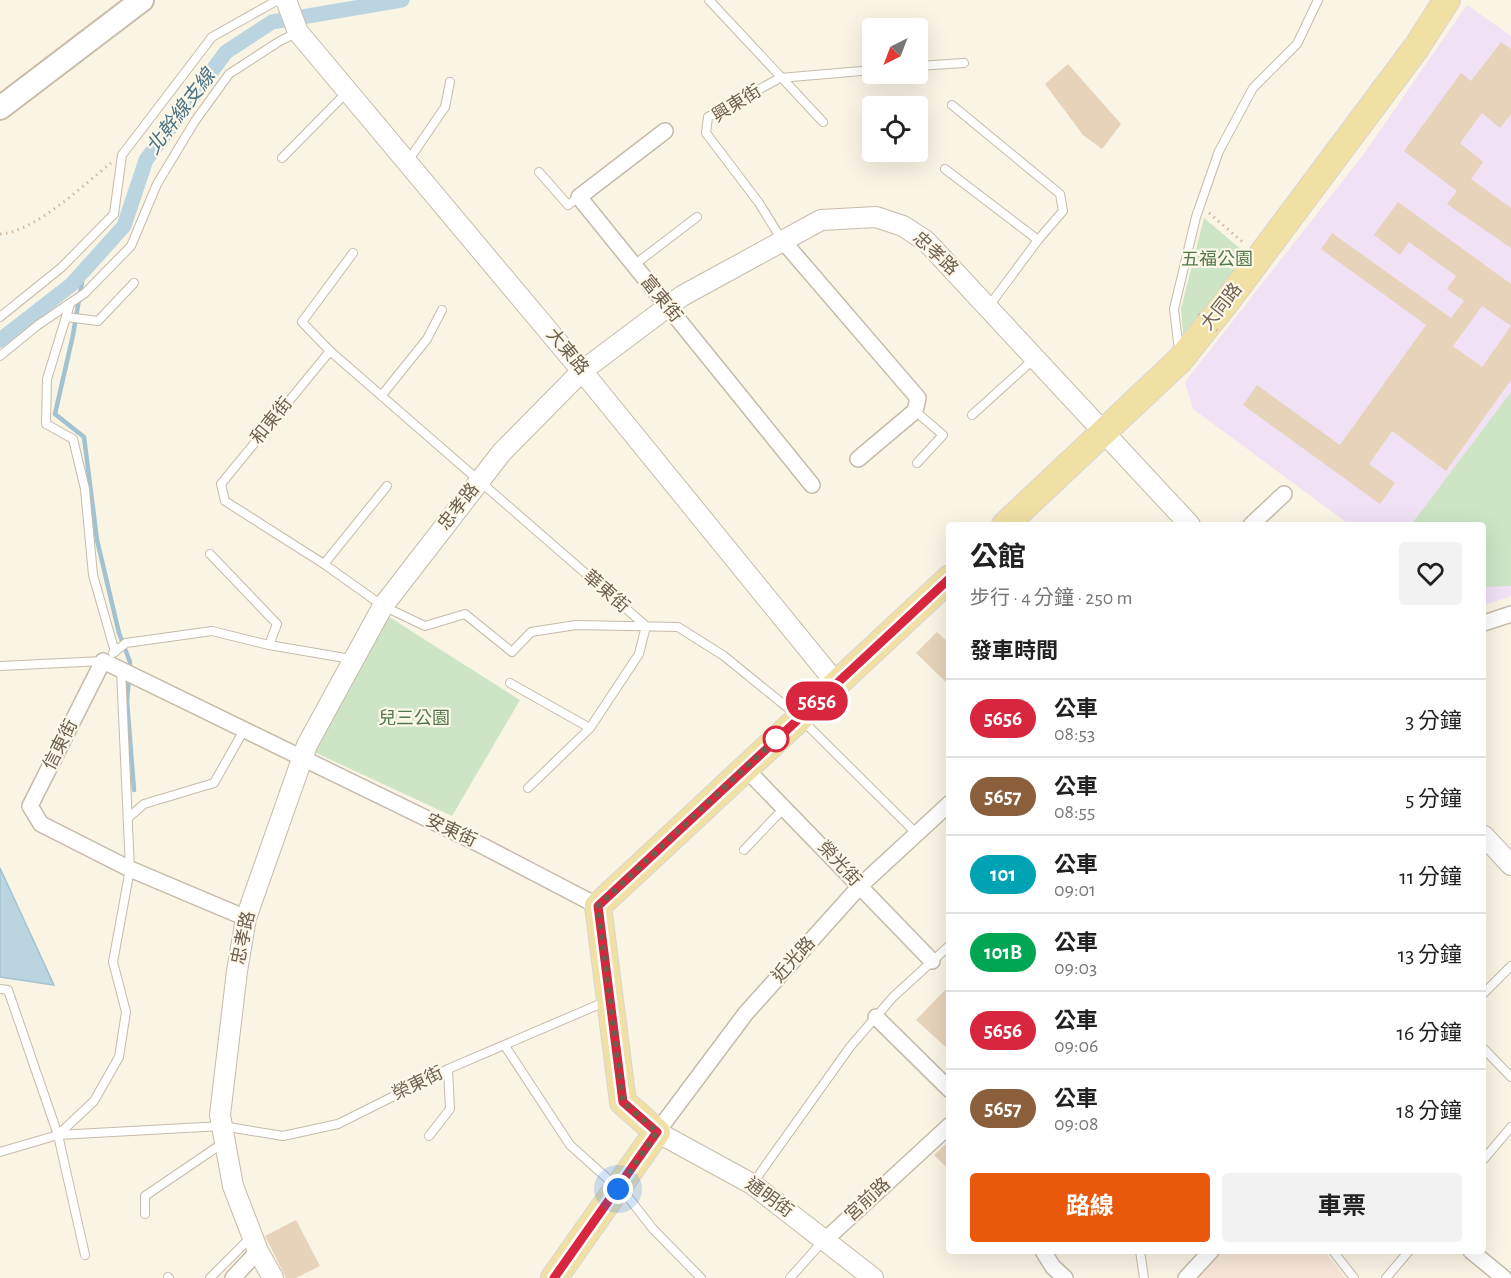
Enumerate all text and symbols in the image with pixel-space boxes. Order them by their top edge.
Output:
north arrow [862,18,928,84]
map controls [862,18,928,162]
water label: 北幹線支線 [141,63,220,158]
street label: 興東街 [708,80,765,126]
button: locate [862,96,928,162]
street label: 忠孝路 [909,228,962,279]
park label: 五福公園 [1181,250,1253,269]
street label: 富東街 [637,271,687,326]
street label: 大同路 [1197,279,1246,334]
street label: 大東路 [543,324,593,378]
street label: 和東街 [246,393,296,448]
street label: 忠孝路 [434,479,483,534]
button: heart [1399,542,1462,605]
text: 公館 [970,544,1026,572]
street label: 華東街 [580,566,634,617]
text: 步行 · 4 分鐘 · 250 m [970,588,1133,608]
text: 發車時間 [970,640,1058,662]
line badge: 5656 [775,682,859,720]
text: 5656 [798,691,836,712]
text: 公車 [1054,698,1098,720]
park label: 兒三公園 [378,708,450,728]
text: 5656 [984,708,1022,729]
text: 3 分鐘 [1405,710,1462,732]
street label: 信東街 [39,716,81,773]
text: 08:53 [1054,724,1095,744]
unlabelled marker [763,726,789,752]
text: 公車 [1054,776,1098,798]
text: 5657 [984,786,1022,807]
text: 5 分鐘 [1405,788,1462,810]
text: 08:55 [1054,802,1095,822]
street label: 安東街 [423,810,480,851]
street label: 榮光街 [814,837,865,890]
text: 公車 [1054,854,1098,876]
text: 101 [990,864,1016,885]
text: 11 分鐘 [1399,866,1462,888]
text: 09:01 [1054,880,1096,900]
street label: 忠孝路 [228,909,258,966]
text: 公車 [1054,932,1098,954]
street label: 近光路 [768,933,819,986]
text: 101B [984,942,1022,963]
text: 13 分鐘 [1398,944,1462,966]
text: 09:03 [1054,958,1097,978]
text: 公車 [1054,1010,1098,1032]
text: 5656 [984,1020,1022,1041]
text: 16 分鐘 [1396,1022,1462,1044]
text: 09:06 [1054,1036,1099,1056]
street label: 榮東街 [389,1062,446,1104]
text: 公車 [1054,1088,1098,1110]
text: 5657 [984,1098,1022,1119]
text: 18 分鐘 [1396,1100,1462,1122]
text: 09:08 [1054,1114,1099,1134]
street label: 通明街 [742,1173,797,1221]
button: 路線 [970,1173,1210,1242]
button: 車票 [1222,1173,1462,1242]
your location [603,1174,633,1204]
street label: 宮前路 [841,1174,894,1225]

